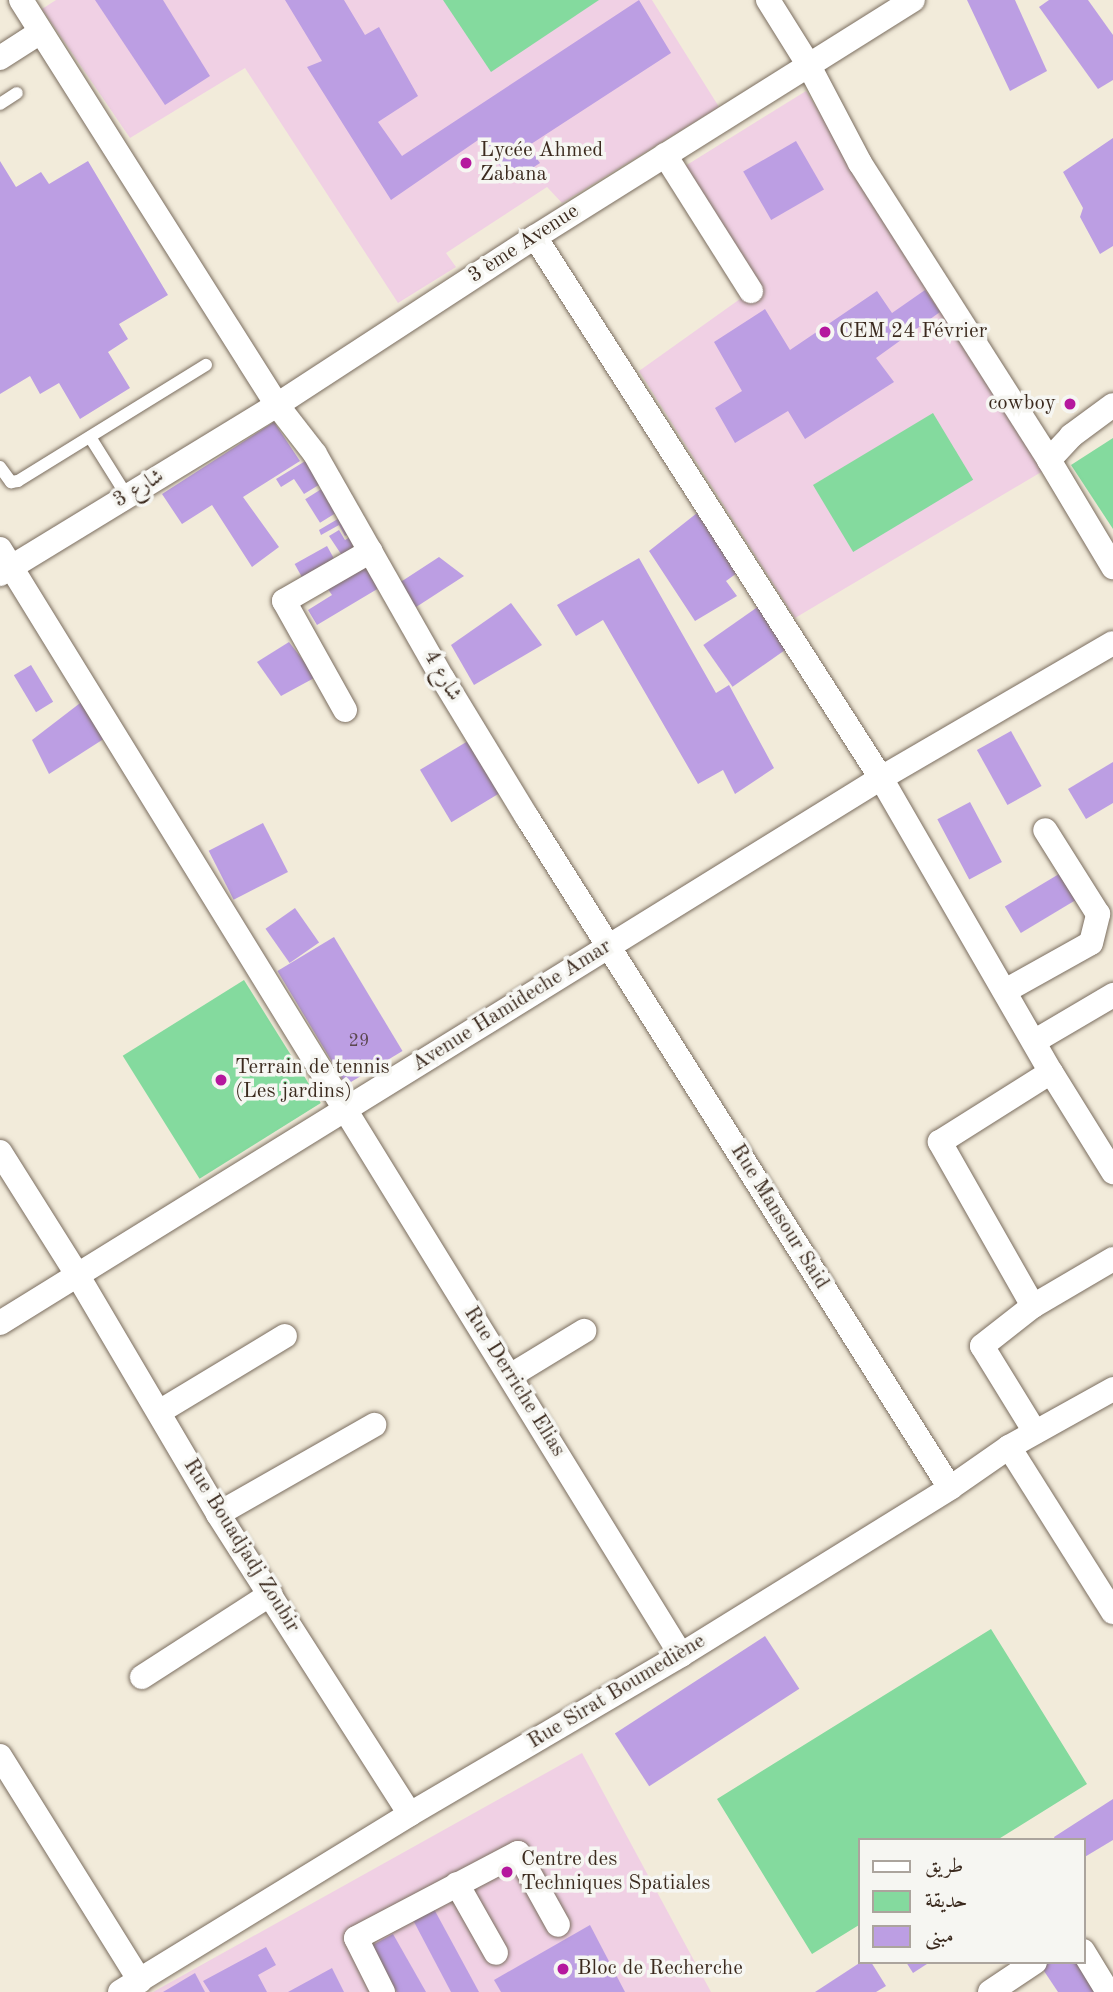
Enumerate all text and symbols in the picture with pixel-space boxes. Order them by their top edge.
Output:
place label: Lycée Ahmed Zabana [480,138,603,188]
marker: Lycée Ahmed Zabana [458,155,474,171]
street label: 3 ème Avenue [464,199,584,289]
place label: CEM 24 Février [839,319,987,345]
marker: CEM 24 Février [817,324,833,340]
place label: cowboy [988,391,1056,417]
marker: cowboy [1062,396,1078,412]
street label: شارع 3 [109,464,169,514]
street label: شارع 4 [417,646,467,706]
street label: Avenue Hamideche Amar [408,934,616,1078]
house number: 29 [349,1030,369,1052]
place label: Terrain de tennis (Les jardins) [235,1055,390,1105]
marker: Terrain de tennis (Les jardins) [213,1072,229,1088]
street label: Rue Mansour Said [724,1140,834,1294]
street label: Rue Derriche Elias [458,1302,570,1462]
street label: Rue Bouadjadj Zoubir [177,1454,305,1638]
street label: Rue Sirat Boumediène [524,1629,710,1755]
legend [858,1838,1085,1964]
place label: Centre des Techniques Spatiales [521,1847,710,1897]
text: طريق [925,1856,963,1877]
marker: Centre des Techniques Spatiales [499,1864,515,1880]
text: حديقة [925,1891,968,1912]
text: مبنى [925,1926,954,1947]
place label: Bloc de Recherche [577,1956,743,1982]
marker: Bloc de Recherche [555,1961,571,1977]

